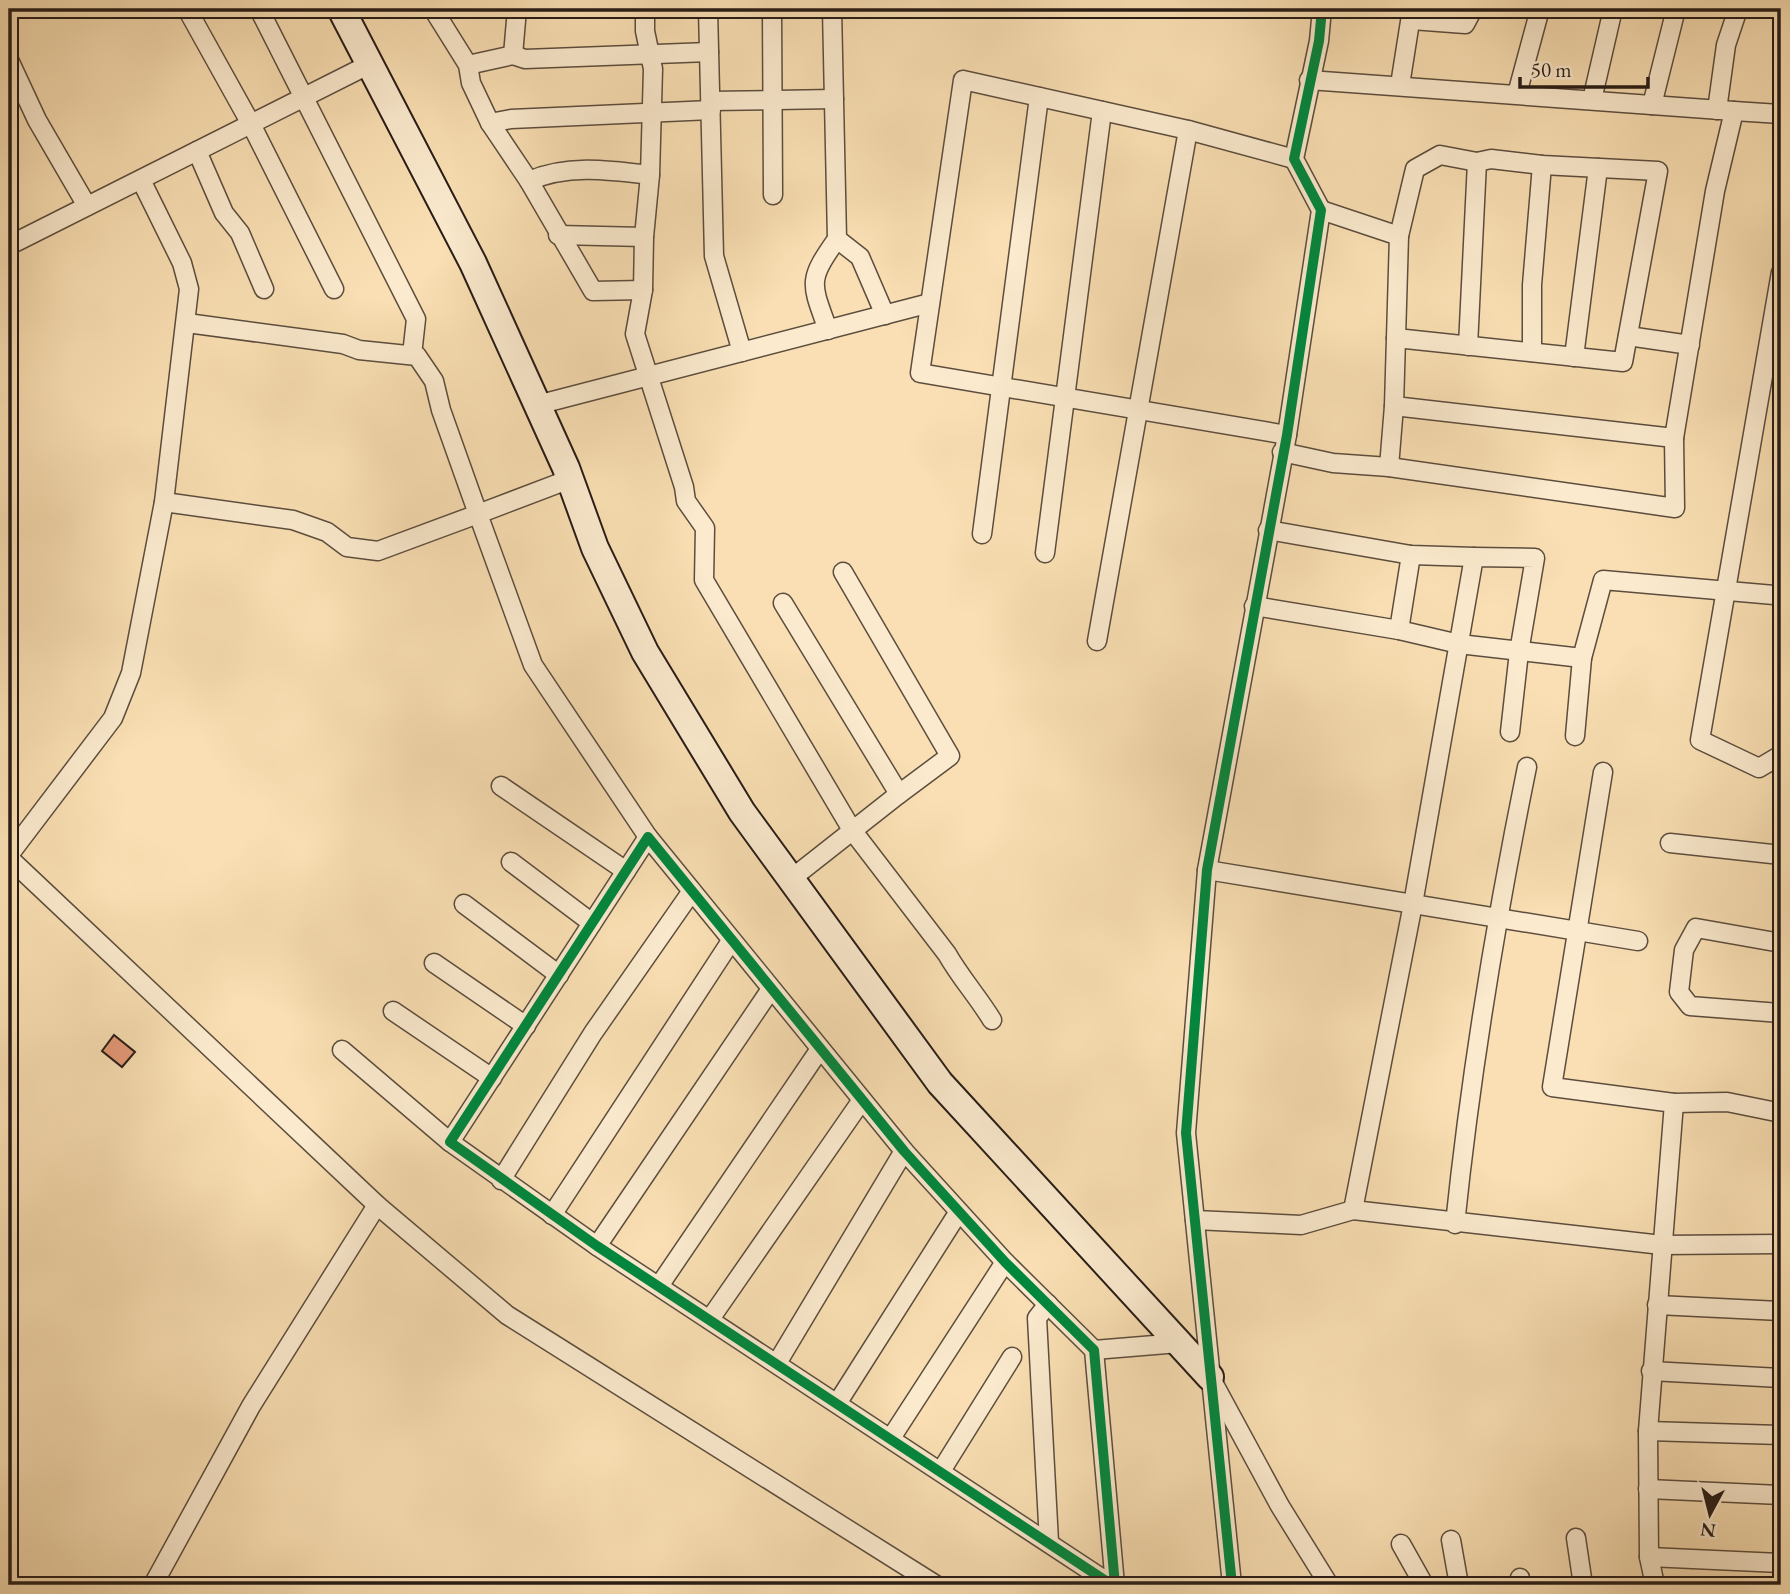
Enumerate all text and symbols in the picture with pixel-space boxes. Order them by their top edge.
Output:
scale bar [1520,46,1648,90]
text: 50 m [1531,56,1572,83]
north arrow [1674,1478,1744,1548]
text: N [1698,1517,1717,1544]

